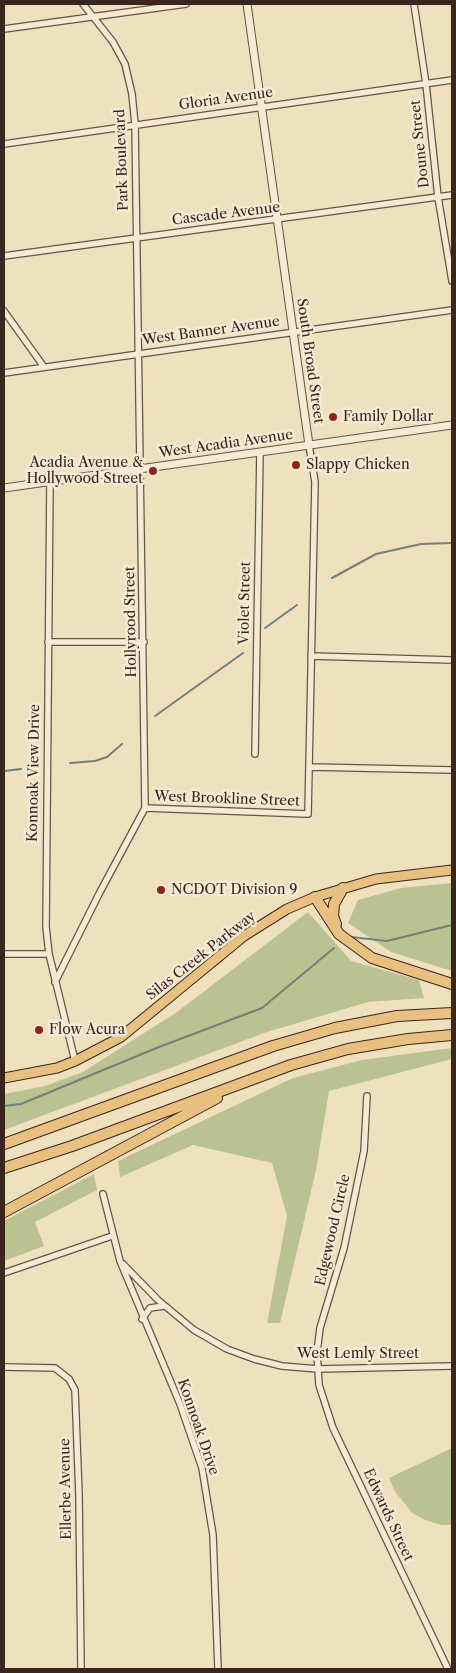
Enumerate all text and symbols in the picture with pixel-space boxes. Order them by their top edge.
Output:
street label: Gloria Avenue [178,84,274,114]
street label: Doune Street [407,99,433,189]
street label: Park Boulevard [112,109,132,211]
street label: Cascade Avenue [171,199,281,229]
street label: South Broad Street [293,297,327,425]
street label: West Banner Avenue [141,313,281,349]
place label: Family Dollar [343,409,433,425]
marker: Family Dollar [327,411,339,423]
street label: West Acadia Avenue [158,426,294,462]
place label: Acadia Avenue & Hollywood Street [26,455,143,488]
place label: Slappy Chicken [306,457,410,473]
marker: Slappy Chicken [290,459,302,471]
marker: Acadia Avenue & Hollywood Street [147,465,159,477]
street label: Violet Street [236,561,254,645]
street label: Hollyrood Street [122,566,140,678]
street label: Konnoak View Drive [24,704,44,842]
street label: West Brookline Street [154,788,300,810]
place label: NCDOT Division 9 [171,882,297,898]
marker: NCDOT Division 9 [155,884,167,896]
street label: Silas Creek Parkway [143,908,259,1004]
place label: Flow Acura [49,1022,125,1038]
marker: Flow Acura [33,1024,45,1036]
street label: Edgewood Circle [312,1173,354,1287]
street label: West Lemly Street [297,1346,419,1362]
street label: Konnoak Drive [174,1377,222,1477]
street label: Ellerbe Avenue [57,1438,75,1540]
street label: Edwards Street [359,1466,417,1564]

